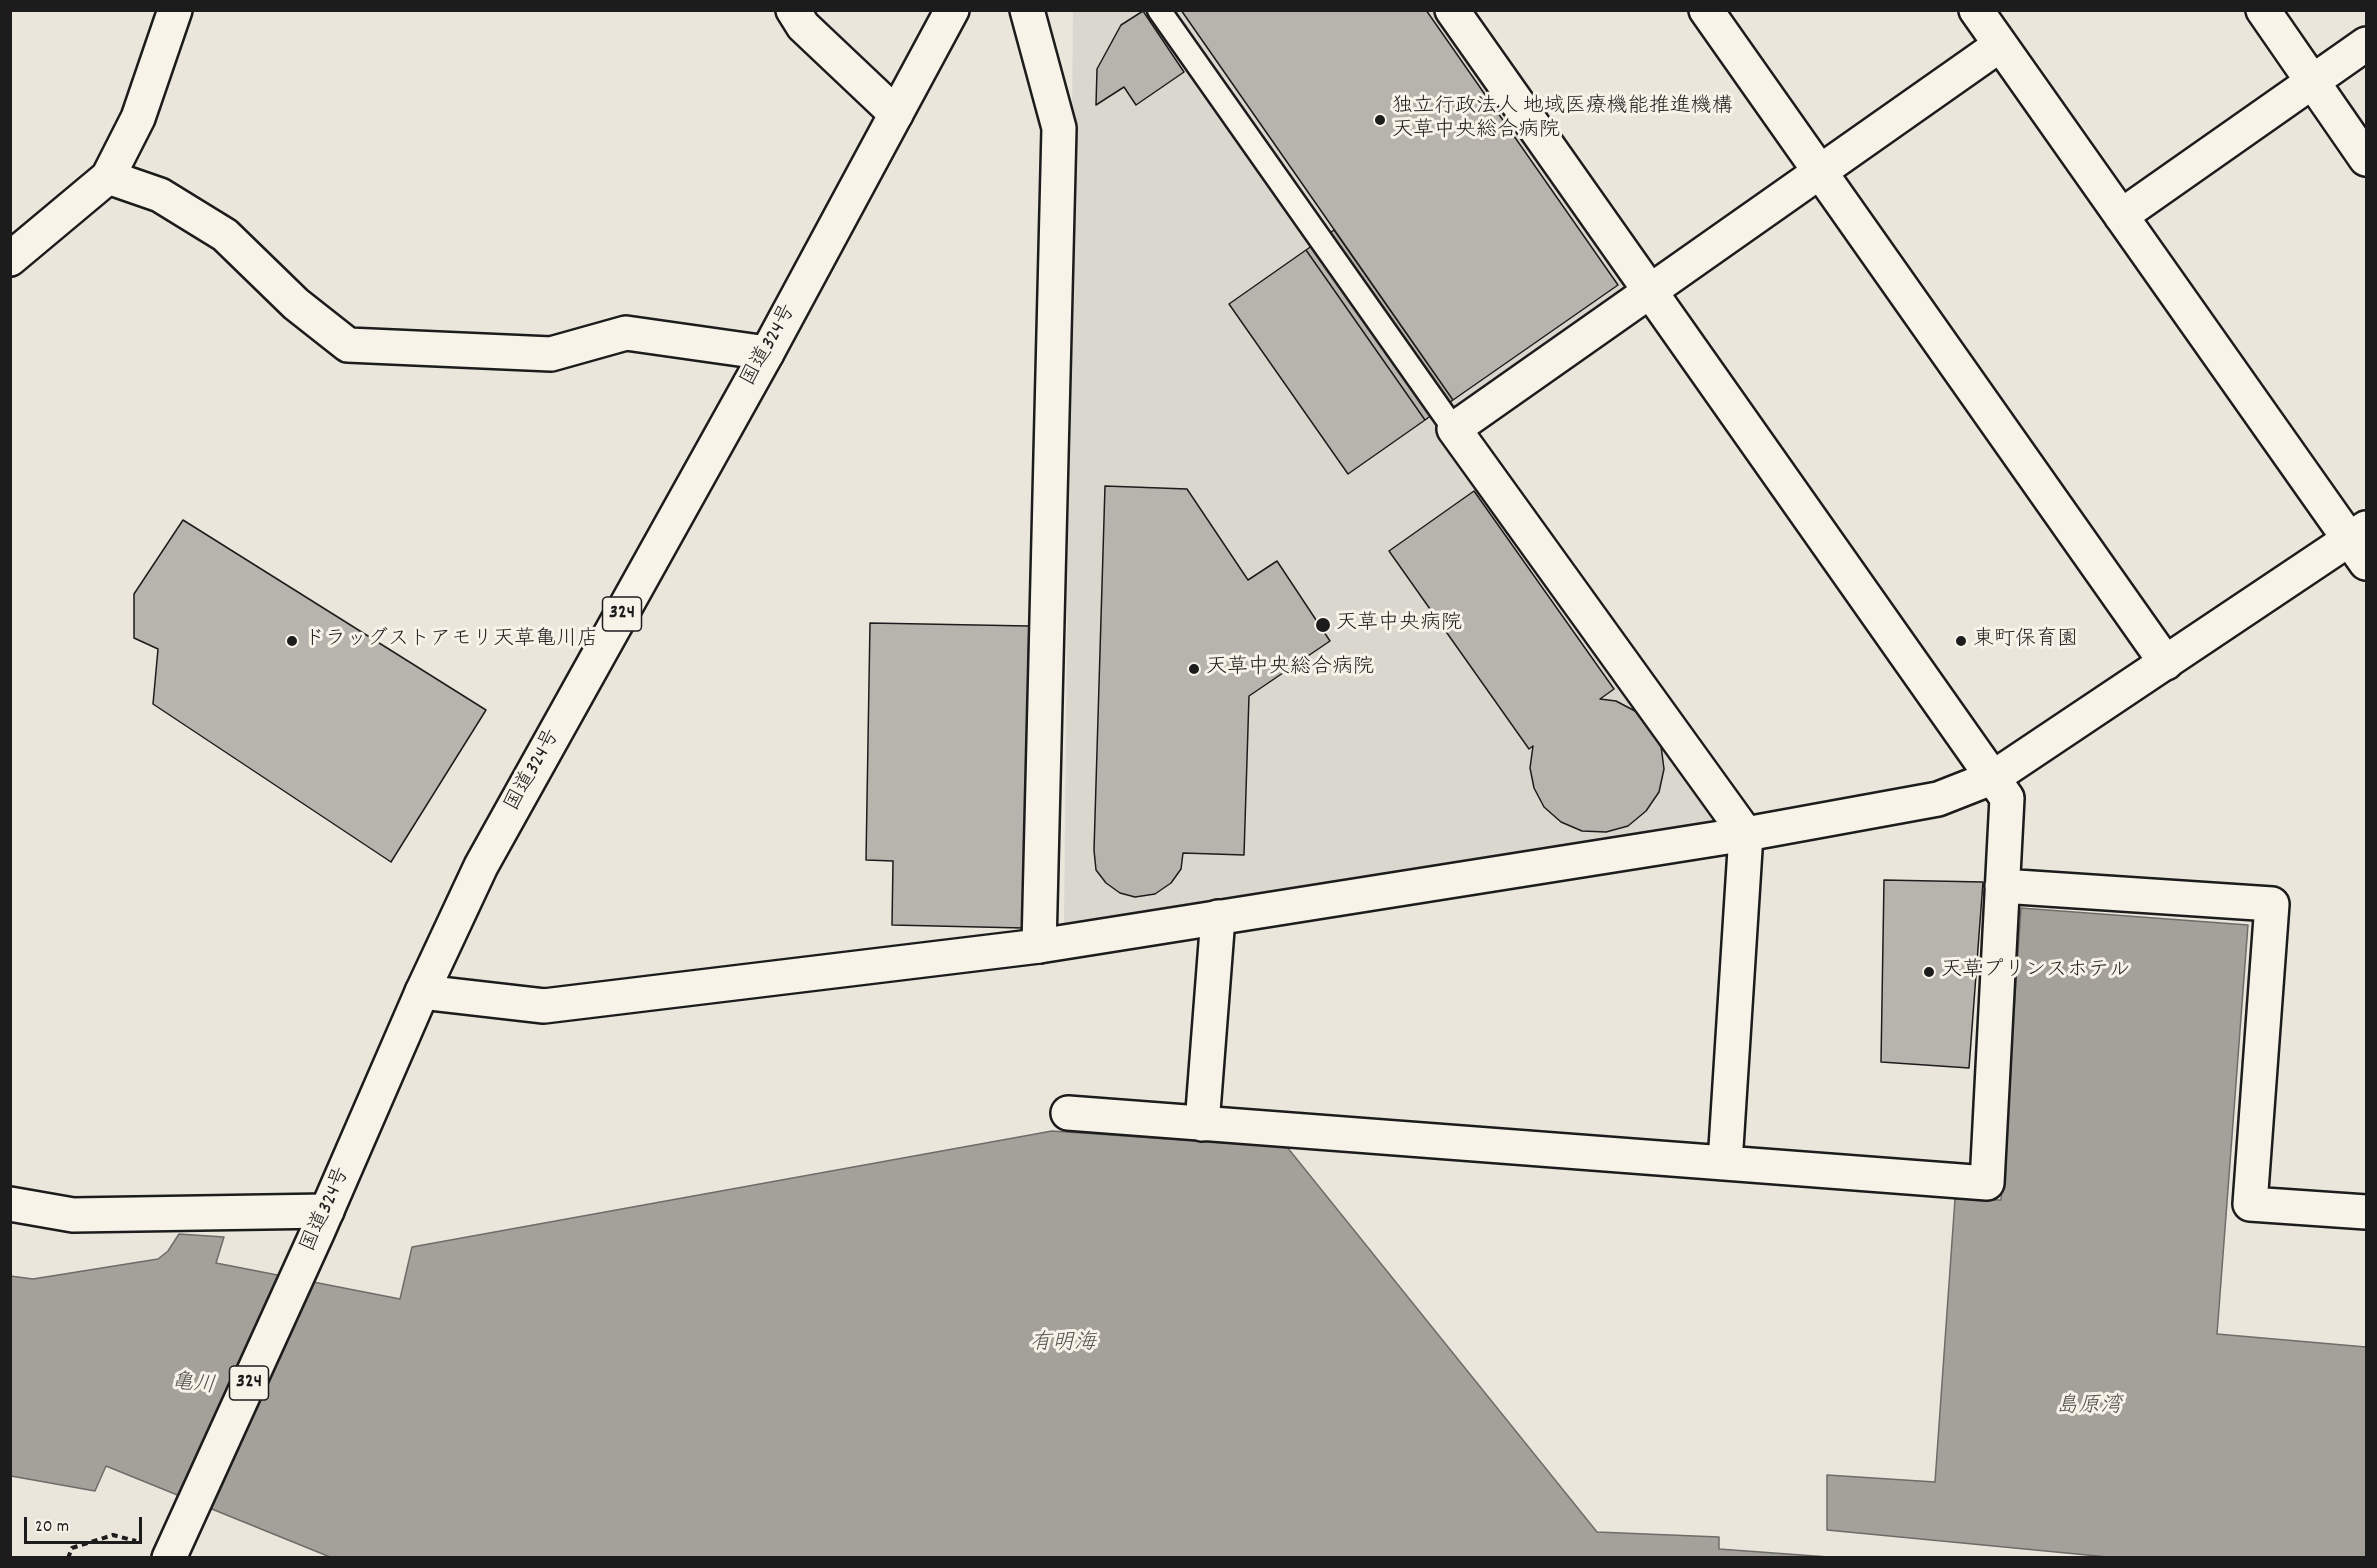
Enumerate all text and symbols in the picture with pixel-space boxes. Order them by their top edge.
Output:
place label: 独立行政法人 地域医療機能推進機構 天草中央総合病院 [1392,95,1733,145]
marker: 独立行政法人 地域医療機能推進機構 天草中央総合病院 [1373,113,1387,127]
street label: 国道324号 [737,300,803,392]
road number: 324 [602,597,642,631]
place label: 天草中央病院 [1336,612,1462,638]
marker: 天草中央病院 [1314,616,1332,634]
place label: ドラッグストアモリ天草亀川店 [304,628,598,654]
place label: 東町保育園 [1973,628,2078,654]
marker: ドラッグストアモリ天草亀川店 [285,634,299,648]
marker: 東町保育園 [1954,634,1968,648]
place label: 天草中央総合病院 [1206,656,1374,682]
marker: 天草中央総合病院 [1187,662,1201,676]
street label: 国道324号 [501,725,567,817]
place label: 天草プリンスホテル [1941,959,2130,985]
marker: 天草プリンスホテル [1922,965,1936,979]
street label: 国道324号 [297,1164,357,1256]
water label: 有明海 [1030,1332,1096,1358]
road number: 324 [230,1366,268,1400]
water label: 亀川 [170,1371,216,1401]
water label: 島原湾 [2056,1395,2122,1421]
scale bar [27,1505,146,1543]
text: 20 m [35,1515,69,1540]

